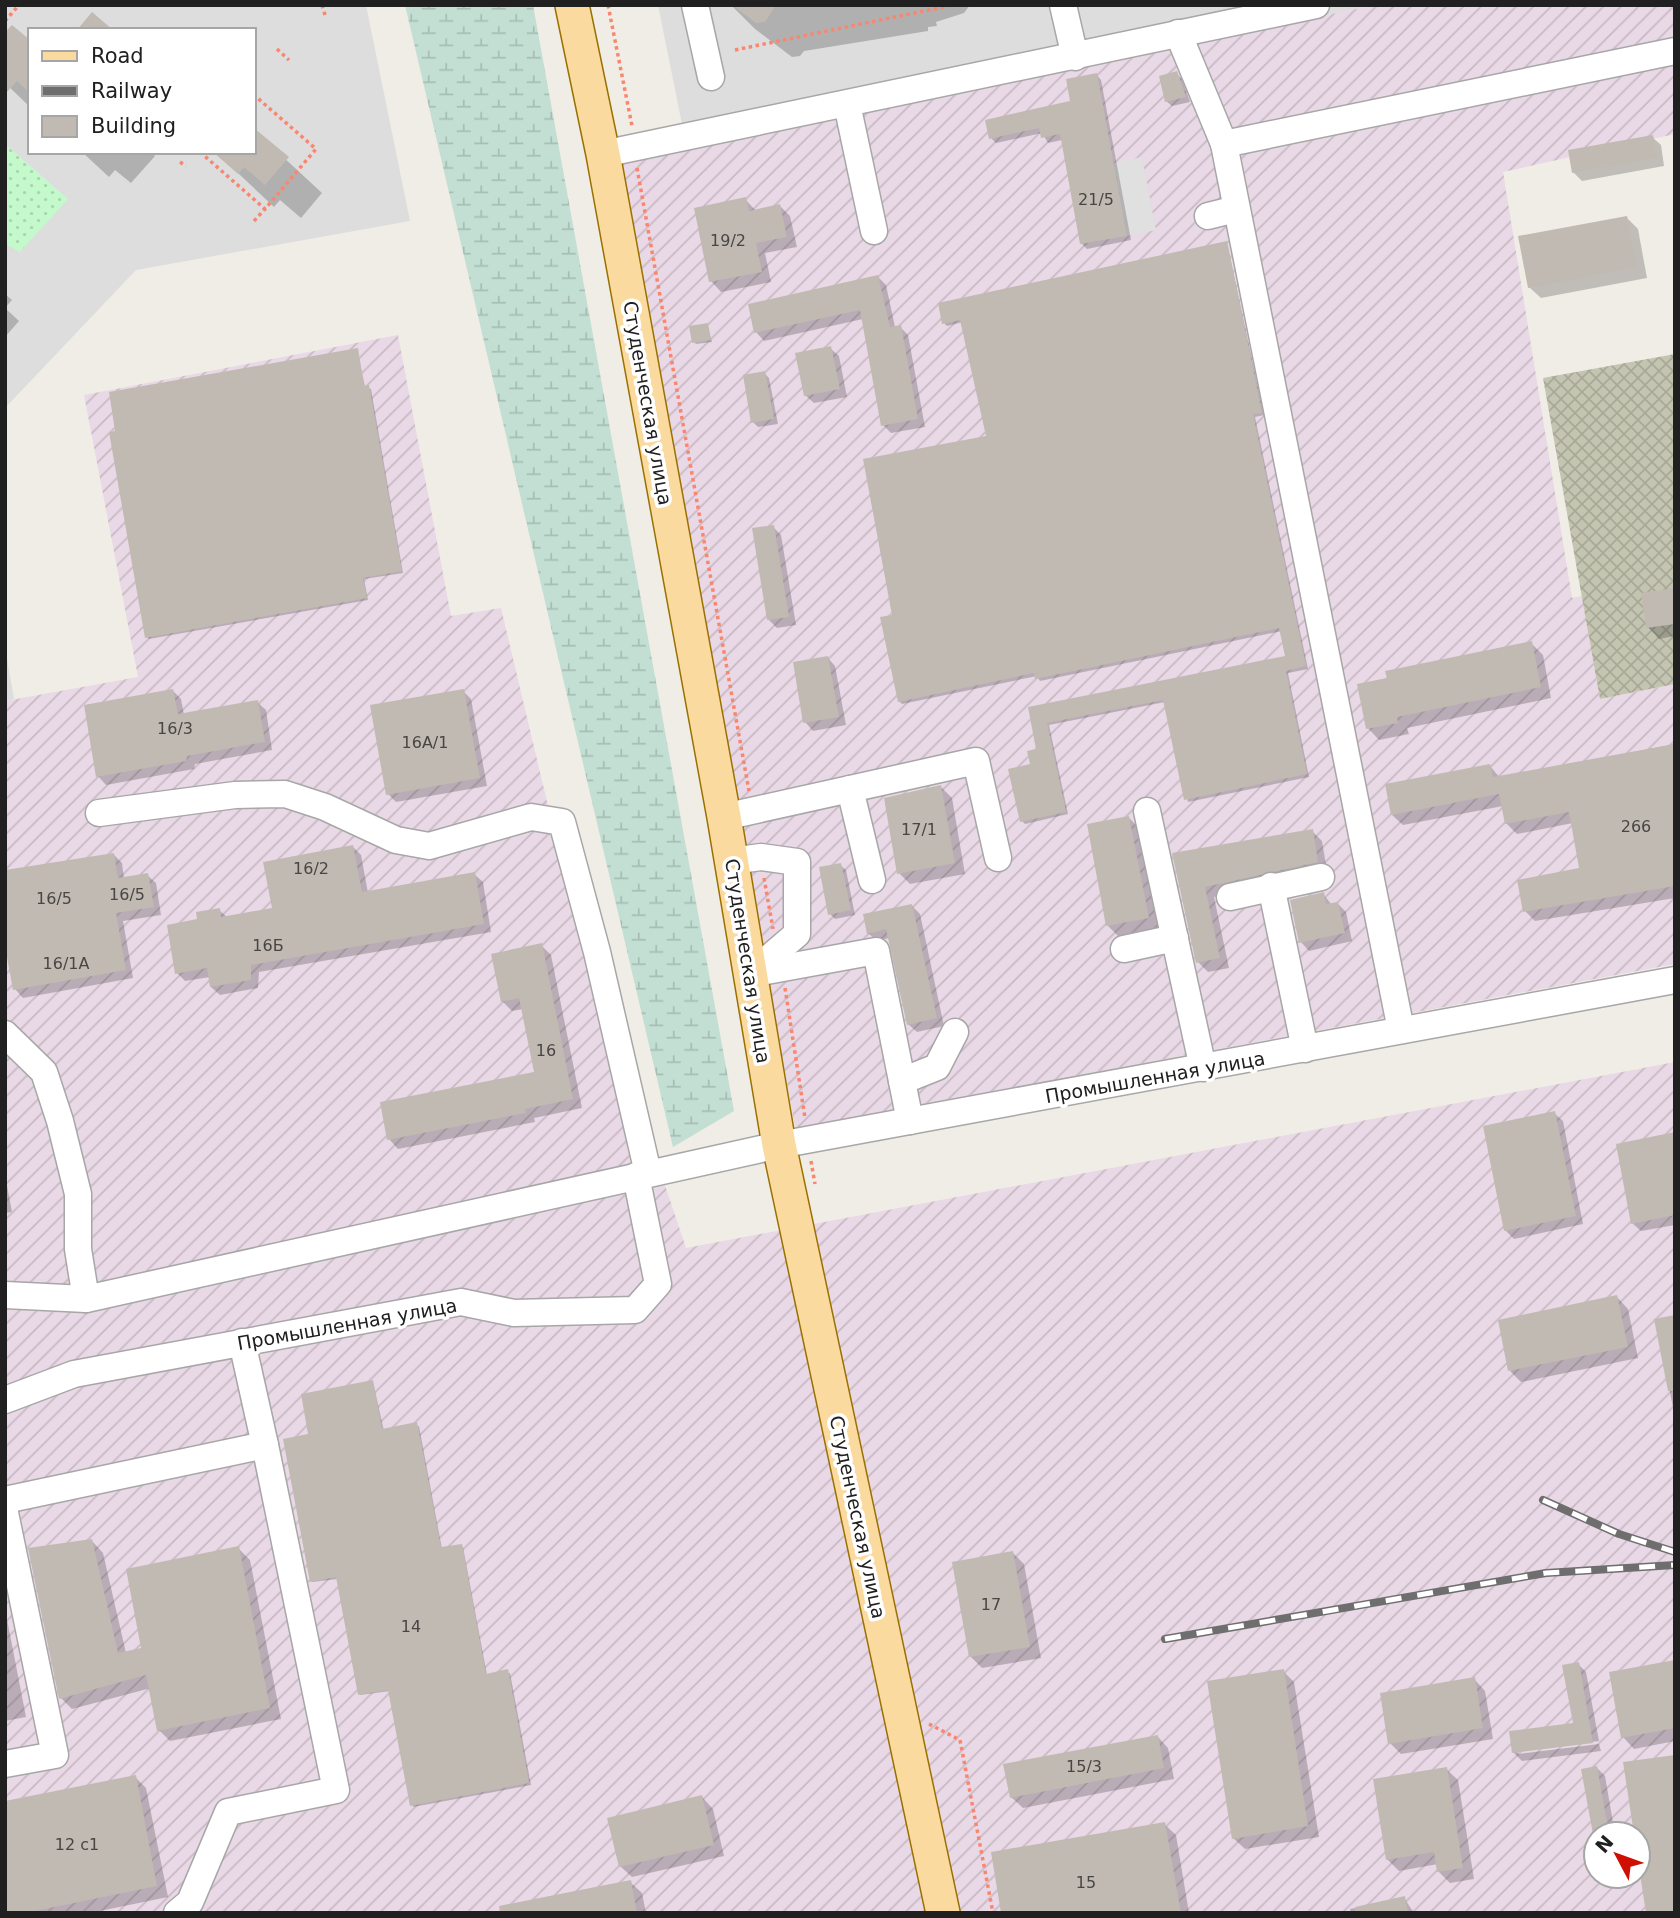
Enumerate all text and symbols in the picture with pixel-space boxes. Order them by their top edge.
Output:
legend [28,28,256,154]
text: Road [91,44,144,68]
text: Railway [91,79,172,103]
text: Building [91,114,176,138]
house number: 21/5 [1078,190,1114,209]
house number: 19/2 [710,231,746,250]
street label: Студенческая улица [619,299,677,507]
house number: 16/3 [157,719,193,738]
house number: 16А/1 [402,733,448,752]
house number: 266 [1621,817,1651,836]
house number: 17/1 [901,820,937,839]
street label: Студенческая улица [721,857,775,1065]
house number: 16/2 [293,859,329,878]
house number: 16/5 [109,885,145,904]
house number: 16/5 [36,889,72,908]
house number: 16Б [252,936,284,955]
house number: 16/1А [43,954,89,973]
house number: 16 [536,1041,556,1060]
street label: Промышленная улица [1043,1047,1267,1107]
street label: Промышленная улица [235,1294,459,1354]
street label: Студенческая улица [826,1413,890,1621]
house number: 17 [981,1595,1001,1614]
house number: 14 [401,1617,421,1636]
house number: 15/3 [1066,1757,1102,1776]
north arrow [1582,1820,1652,1890]
text: N [1591,1831,1618,1857]
house number: 12 с1 [55,1835,99,1854]
house number: 15 [1076,1873,1096,1892]

